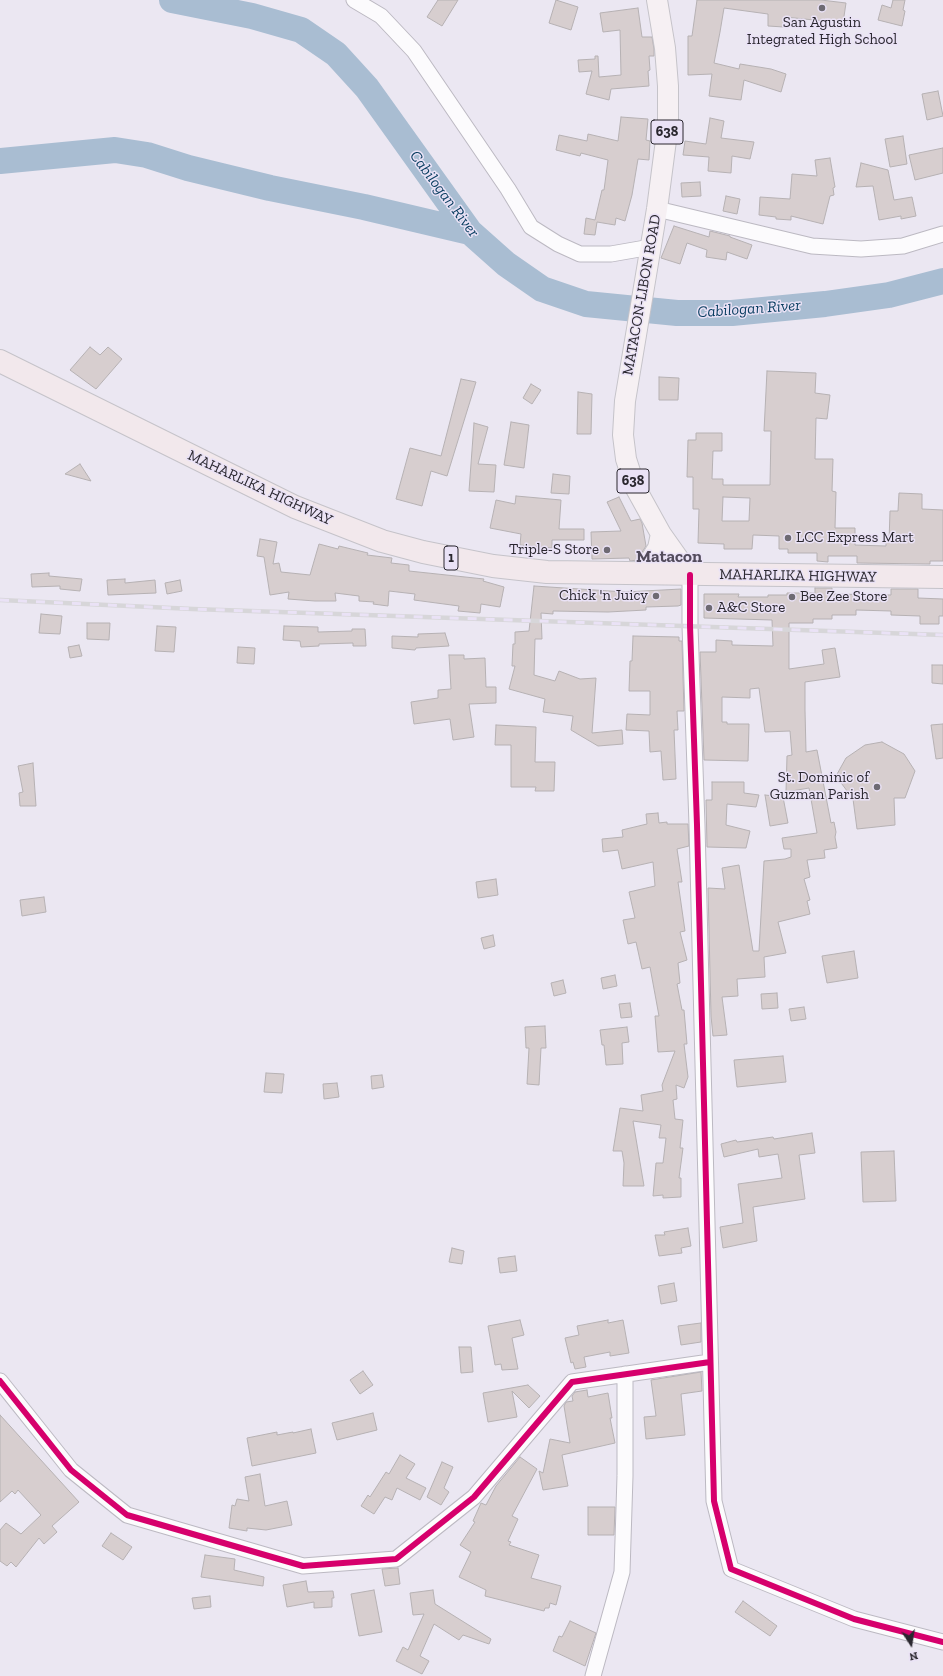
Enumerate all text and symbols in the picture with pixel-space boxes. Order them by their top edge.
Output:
marker: San Agustin Integrated High School [817,3,827,13]
place label: San Agustin Integrated High School [747,14,897,49]
road number: 638 [651,120,683,144]
water label: Cabilogan River [405,147,483,241]
street label: MATACON-LIBON ROAD [619,213,665,377]
water label: Cabilogan River [697,296,801,322]
street label: MAHARLIKA HIGHWAY [185,447,335,529]
road number: 638 [617,469,649,493]
place label: LCC Express Mart [796,529,914,547]
marker: LCC Express Mart [783,533,793,543]
place label: Triple-S Store [509,541,599,559]
marker: Triple-S Store [602,545,612,555]
road number: 1 [444,546,458,570]
district label: Matacon [636,547,702,567]
street label: MAHARLIKA HIGHWAY [719,566,877,586]
place label: Chick 'n Juicy [559,587,648,605]
place label: Bee Zee Store [800,588,887,606]
marker: Chick 'n Juicy [651,591,661,601]
marker: Bee Zee Store [787,592,797,602]
place label: A&C Store [717,599,785,617]
marker: A&C Store [704,603,714,613]
place label: St. Dominic of Guzman Parish [770,769,869,804]
marker: St. Dominic of Guzman Parish [872,782,882,792]
north arrow [891,1624,931,1664]
text: N [908,1649,919,1663]

